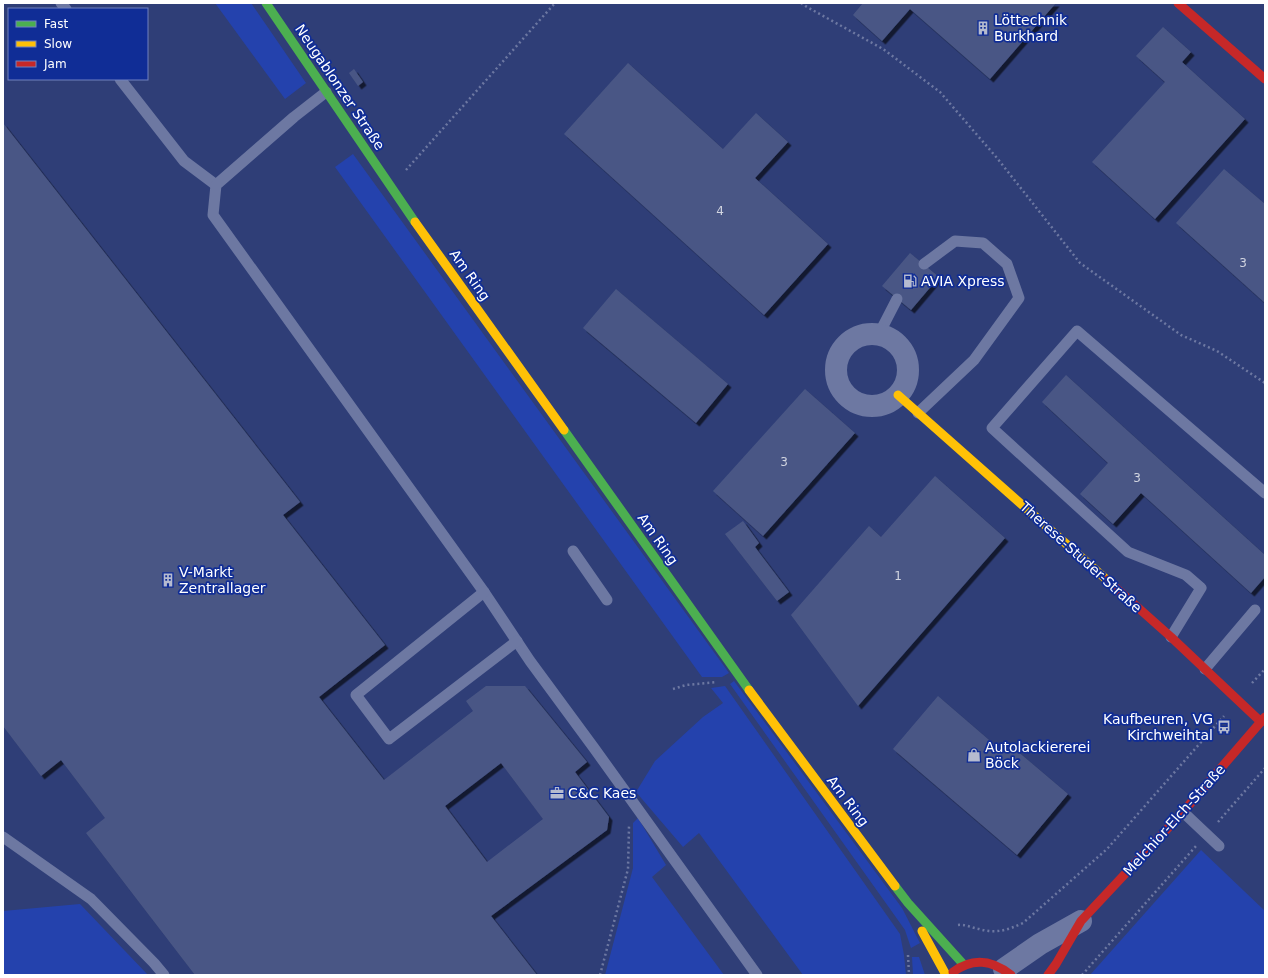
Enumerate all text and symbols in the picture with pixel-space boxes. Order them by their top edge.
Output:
legend [8,8,148,80]
place label: Löttechnik Burkhard [994,12,1068,44]
text: Fast [44,17,68,31]
building icon: Löttechnik Burkhard [975,20,991,36]
street label: Neugablonzer Straße [292,21,388,153]
text: Slow [44,37,72,51]
text: Jam [43,57,67,71]
house number: 4 [716,204,724,218]
street label: Am Ring [447,246,493,304]
house number: 3 [1239,256,1247,270]
fuel station icon: AVIA Xpress [902,273,918,289]
place label: AVIA Xpress [921,273,1005,289]
house number: 3 [780,455,788,469]
house number: 3 [1133,471,1141,485]
street label: Therese-Studer-Straße [1016,498,1145,616]
street label: Am Ring [635,510,681,568]
place label: V-Markt Zentrallager [179,564,266,596]
house number: 1 [894,569,902,583]
building icon: V-Markt Zentrallager [160,572,176,588]
place label: Kaufbeuren, VG Kirchweihtal [1103,711,1213,743]
bus stop icon: Kaufbeuren, VG Kirchweihtal [1216,719,1232,735]
place label: Autolackiererei Böck [985,739,1090,771]
shop icon: Autolackiererei Böck [966,747,982,763]
street label: Melchior-Elch-Straße [1120,761,1228,879]
street label: Am Ring [824,773,872,829]
office icon: C&C Kaes [549,785,565,801]
place label: C&C Kaes [568,785,636,801]

